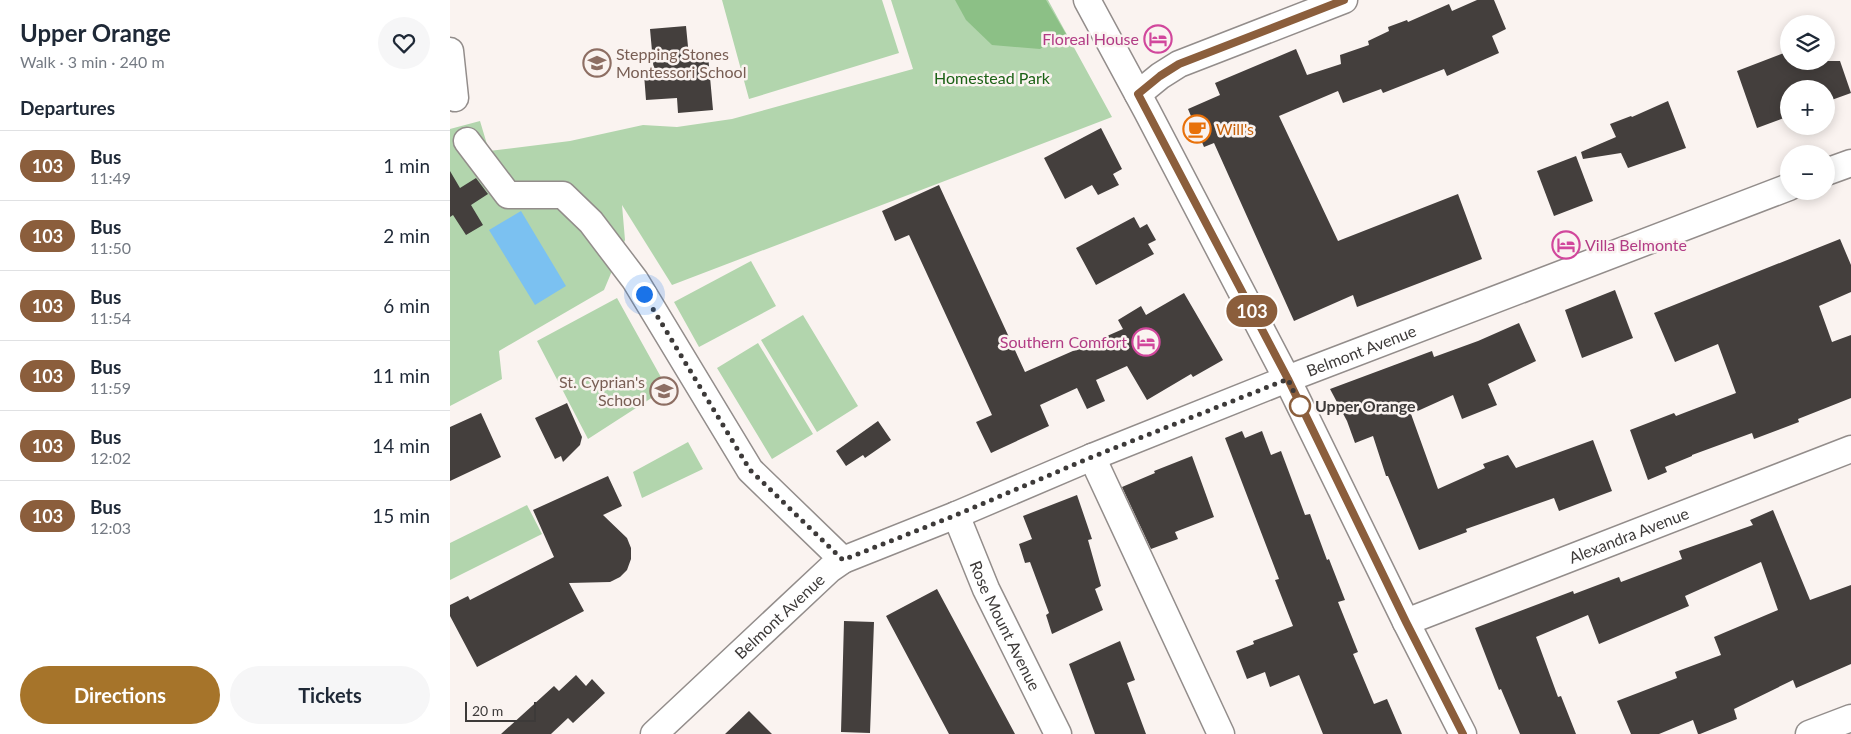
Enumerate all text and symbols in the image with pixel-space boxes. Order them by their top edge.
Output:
map controls [1780,15,1835,200]
button: layers [1780,15,1835,70]
button: heart [378,17,430,69]
text: Upper Orange [20,18,171,47]
hotel icon: Floreal House [1143,24,1173,54]
place label: Floreal House [1042,29,1139,48]
place label: Stepping Stones Montessori School [616,44,746,81]
school or university icon: Stepping Stones Montessori School [582,48,612,78]
text: Walk · 3 min · 240 m [20,52,165,71]
park label: Homestead Park [934,68,1051,87]
button: + [1780,80,1835,135]
text: Departures [20,96,115,119]
cafe icon: Will's [1182,114,1212,144]
place label: Will's [1216,119,1254,138]
text: Bus [90,145,121,168]
button: − [1780,145,1835,200]
text: 1 min [383,154,430,177]
text: 103 [32,155,63,177]
text: 11:49 [90,168,131,187]
text: Bus [90,215,121,238]
text: 2 min [383,224,430,247]
text: 103 [32,225,63,247]
hotel icon: Villa Belmonte [1551,230,1581,260]
place label: Villa Belmonte [1585,235,1687,254]
text: 11:50 [90,238,131,257]
your location [632,282,657,307]
text: Bus [90,285,121,308]
text: 6 min [383,294,430,317]
text: 103 [32,295,63,317]
line badge: 103 [1223,295,1281,327]
text: 103 [1236,300,1268,322]
text: 11:54 [90,308,131,327]
street label: Belmont Avenue [1304,321,1419,380]
hotel icon: Southern Comfort [1131,327,1161,357]
place label: Southern Comfort [1000,332,1127,351]
text: Bus [90,355,121,378]
text: 11 min [372,364,430,387]
text: 103 [32,365,63,387]
place label: St. Cyprian's School [559,372,645,409]
school or university icon: St. Cyprian's School [649,376,679,406]
text: 11:59 [90,378,131,397]
marker: Upper Orange [1289,395,1311,417]
place label: Upper Orange [1315,396,1416,415]
text: Bus [90,425,121,448]
text: 14 min [372,434,430,457]
text: 103 [32,435,63,457]
text: 12:02 [90,448,131,467]
text: Bus [90,495,121,518]
street label: Alexandra Avenue [1566,503,1691,567]
text: 15 min [372,504,430,527]
text: 103 [32,505,63,527]
text: 12:03 [90,518,131,537]
street label: Rose Mount Avenue [966,558,1045,693]
street label: Belmont Avenue [730,569,828,663]
button: Directions [20,666,220,724]
button: Tickets [230,666,430,724]
scale bar [465,699,536,722]
text: 20 m [472,702,503,719]

